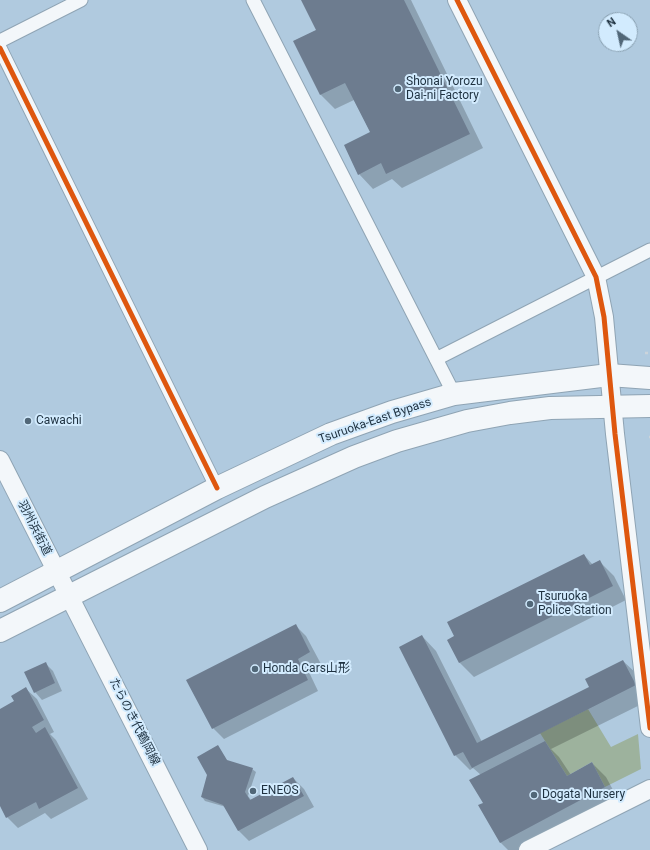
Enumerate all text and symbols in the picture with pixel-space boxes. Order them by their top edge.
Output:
north arrow [598,12,638,52]
text: N [605,15,618,30]
place label: Shonai Yorozu Dai-ni Factory [406,75,483,103]
marker: Shonai Yorozu Dai-ni Factory [393,84,403,94]
street label: Tsuruoka-East Bypass [317,395,433,447]
place label: Cawachi [36,414,82,428]
marker: Cawachi [23,416,33,426]
street label: 羽州浜街道 [14,498,54,558]
place label: Tsuruoka Police Station [538,590,612,618]
marker: Tsuruoka Police Station [525,599,535,609]
place label: Honda Cars山形 [263,662,350,676]
marker: Honda Cars山形 [250,664,260,674]
street label: たらのき代鶴岡線 [106,676,162,768]
place label: ENEOS [261,784,299,798]
marker: ENEOS [248,786,258,796]
place label: Dogata Nursery [542,788,625,802]
marker: Dogata Nursery [529,790,539,800]

